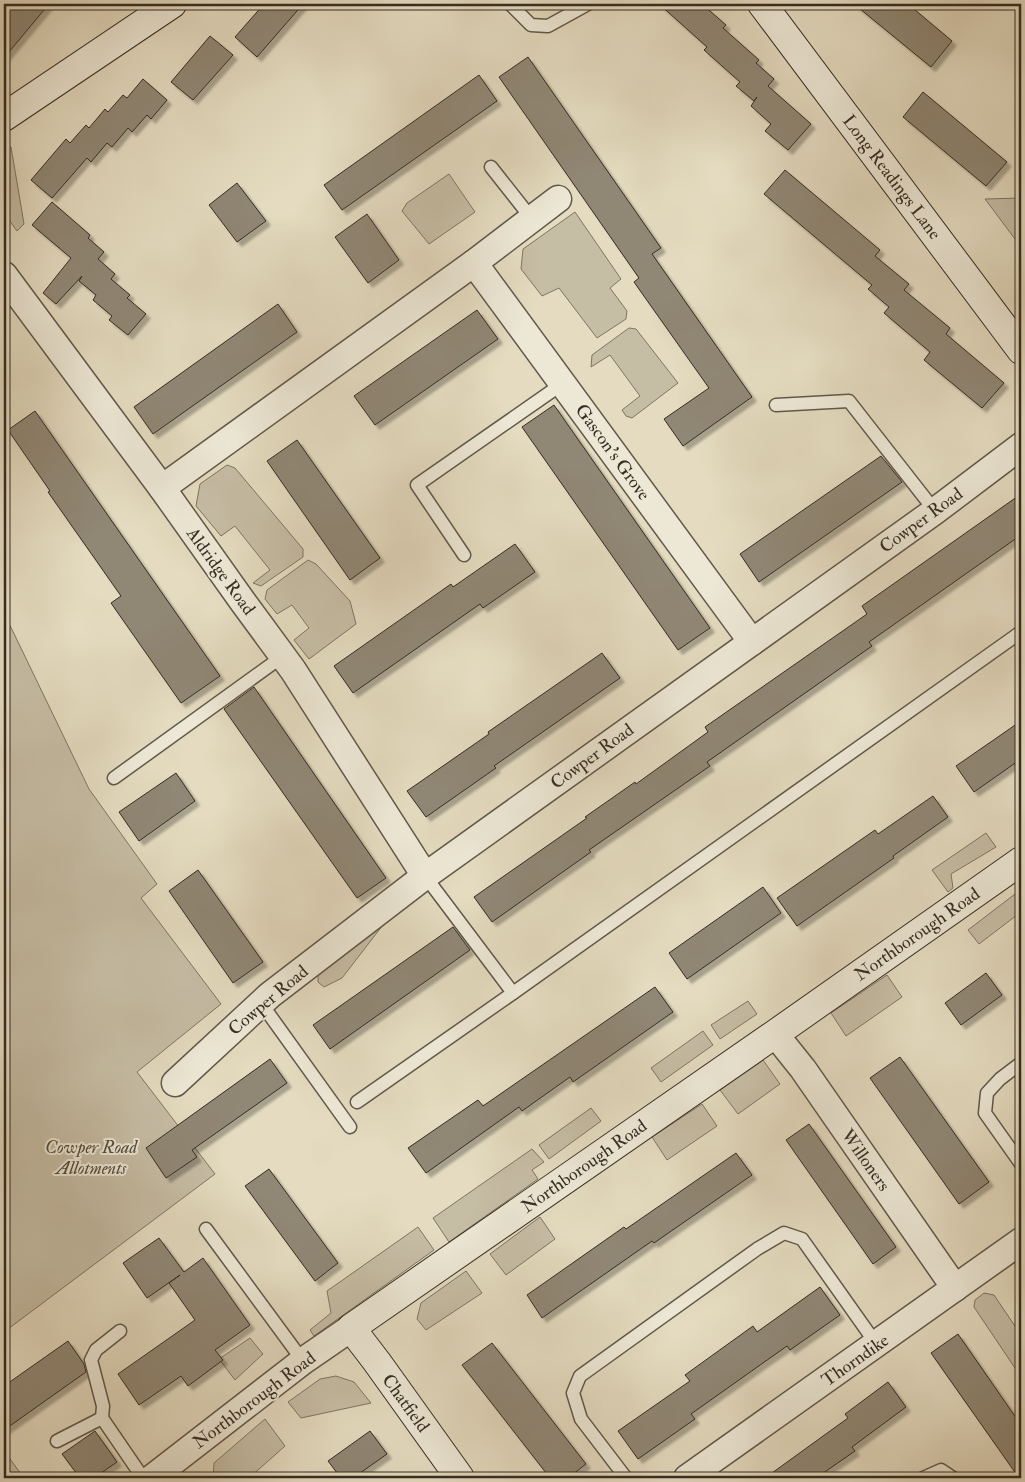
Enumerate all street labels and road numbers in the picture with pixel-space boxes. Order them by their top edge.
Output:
street label: Long Readings Lane [837,110,946,245]
street label: Gascon's Grove [570,400,656,505]
street label: Cowper Road [875,482,968,558]
street label: Aldridge Road [180,522,260,620]
street label: Cowper Road [546,718,639,794]
street label: Northborough Road [850,882,985,986]
street label: Cowper Road [224,960,313,1041]
street label: Northborough Road [517,1114,652,1218]
street label: Willoners [835,1124,895,1196]
street label: Thorndike [817,1329,894,1392]
street label: Northborough Road [188,1347,320,1454]
street label: Chatfield [377,1370,435,1437]

